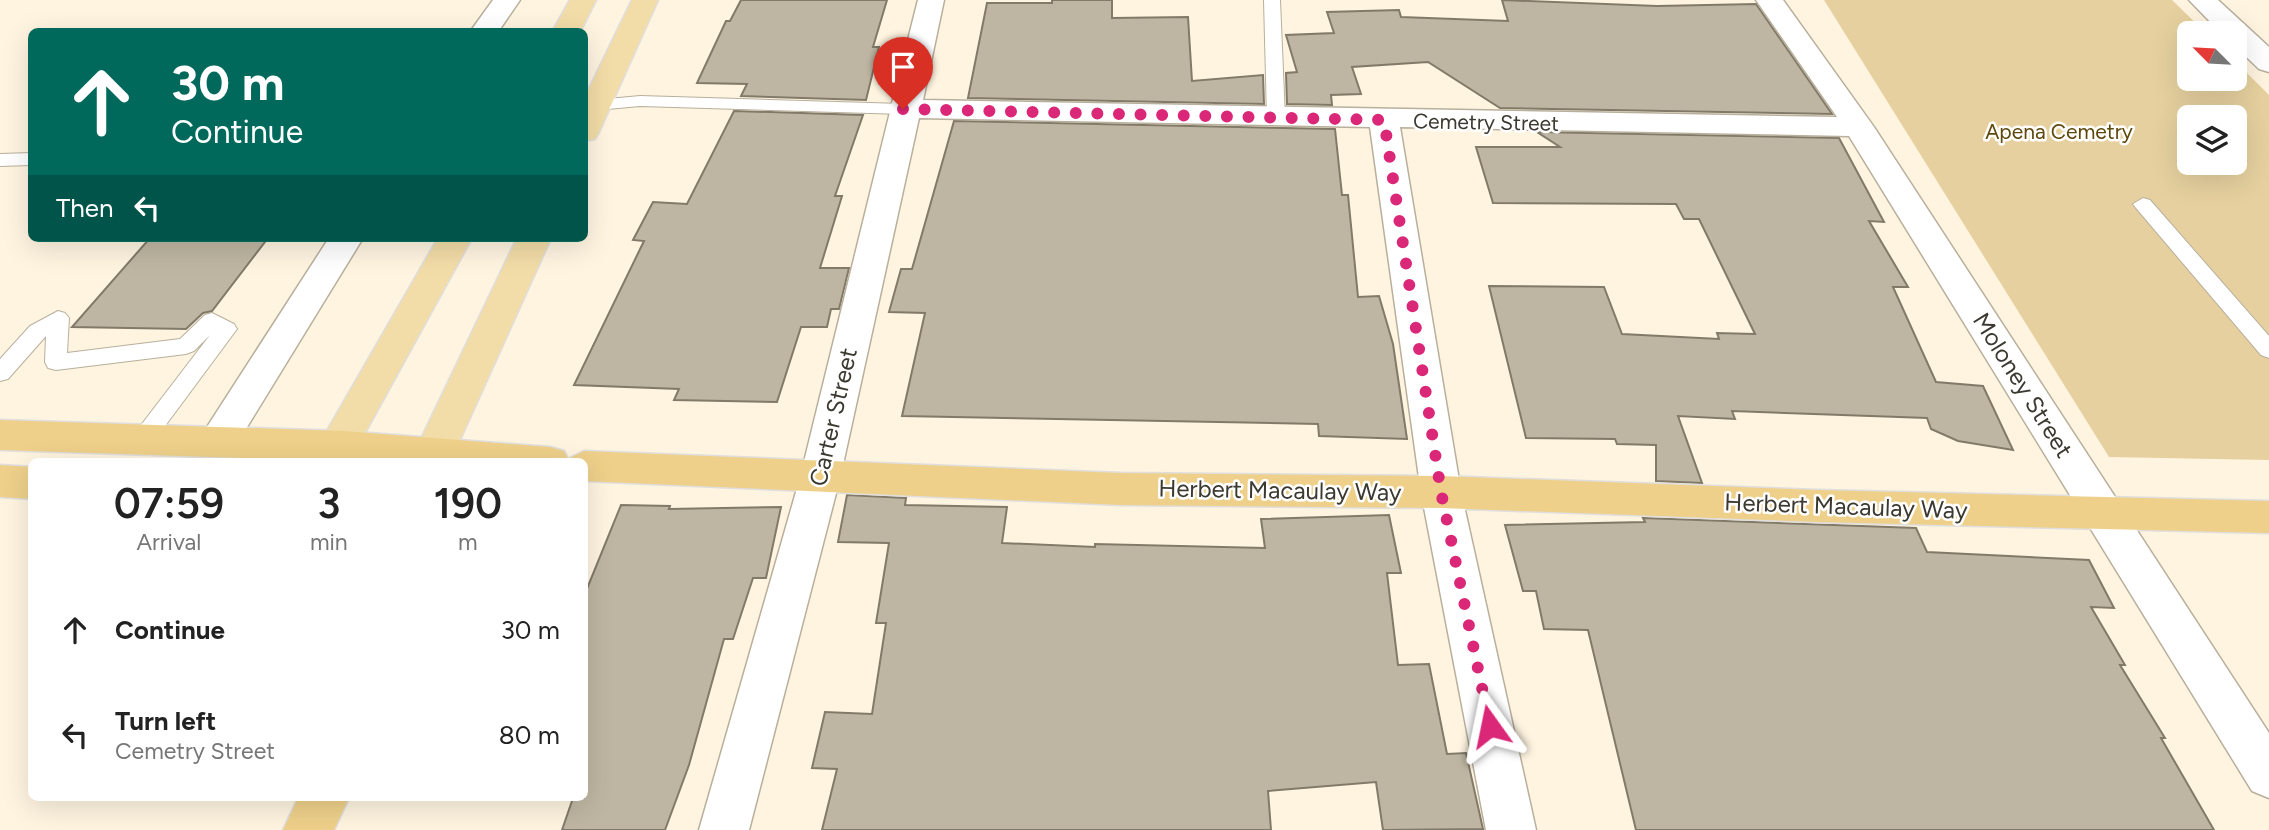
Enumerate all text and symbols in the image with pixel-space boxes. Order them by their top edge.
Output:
north arrow [2177,21,2247,91]
map controls [2177,21,2247,175]
pin [873,37,933,109]
icon: arrive [884,48,922,86]
text: 30 m [171,53,284,112]
icon: ahead [56,56,147,147]
button: layers [2177,105,2247,175]
street label: Cemetry Street [1413,108,1559,136]
text: Continue [171,113,303,151]
park label: Apena Cemetry [1985,119,2133,144]
icon: left [128,189,166,227]
text: Then [56,192,114,224]
street label: Moloney Street [1967,307,2079,463]
street label: Carter Street [803,345,863,489]
street label: Herbert Macaulay Way [1158,473,1402,507]
text: 07:59 [114,478,224,529]
text: 3 [317,478,340,529]
text: 190 [433,478,502,529]
street label: Herbert Macaulay Way [1724,487,1968,525]
text: Arrival [136,528,201,556]
text: min [310,528,348,556]
text: m [458,528,478,556]
icon: ahead [56,611,94,649]
text: Continue [115,614,225,646]
text: 30 m [501,614,560,646]
position arrow [1453,689,1527,763]
text: Turn left [115,705,216,737]
icon: left [56,716,94,754]
text: 80 m [499,719,560,751]
text: Cemetry Street [115,737,275,765]

